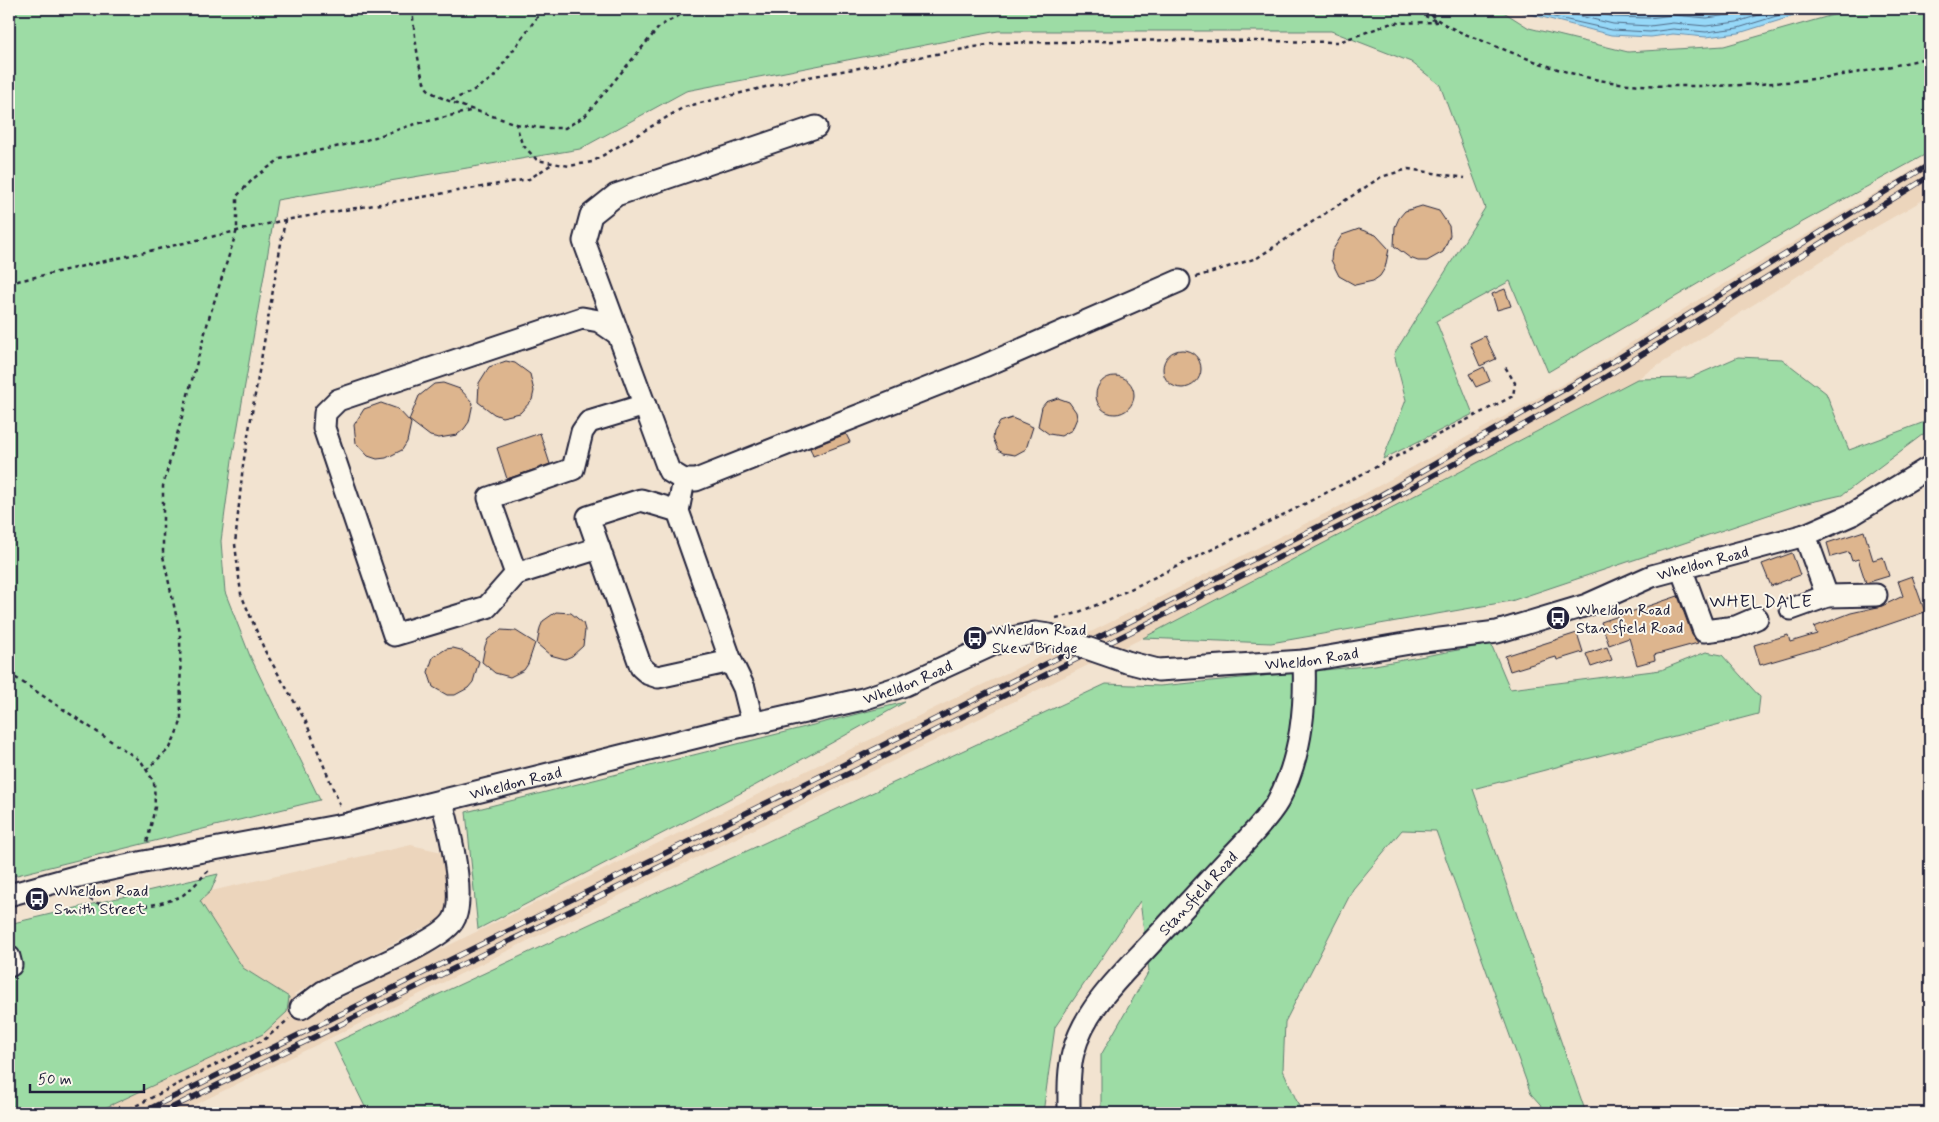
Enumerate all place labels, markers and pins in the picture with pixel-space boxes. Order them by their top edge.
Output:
place label: Wheldon Road Stansfield Road [1576,600,1683,639]
bus stop icon: Wheldon Road Stansfield Road [1545,605,1571,631]
place label: Wheldon Road Skew Bridge [992,620,1086,659]
bus stop icon: Wheldon Road Skew Bridge [962,625,988,651]
place label: Wheldon Road Smith Street [54,881,148,920]
bus stop icon: Wheldon Road Smith Street [24,886,50,912]

